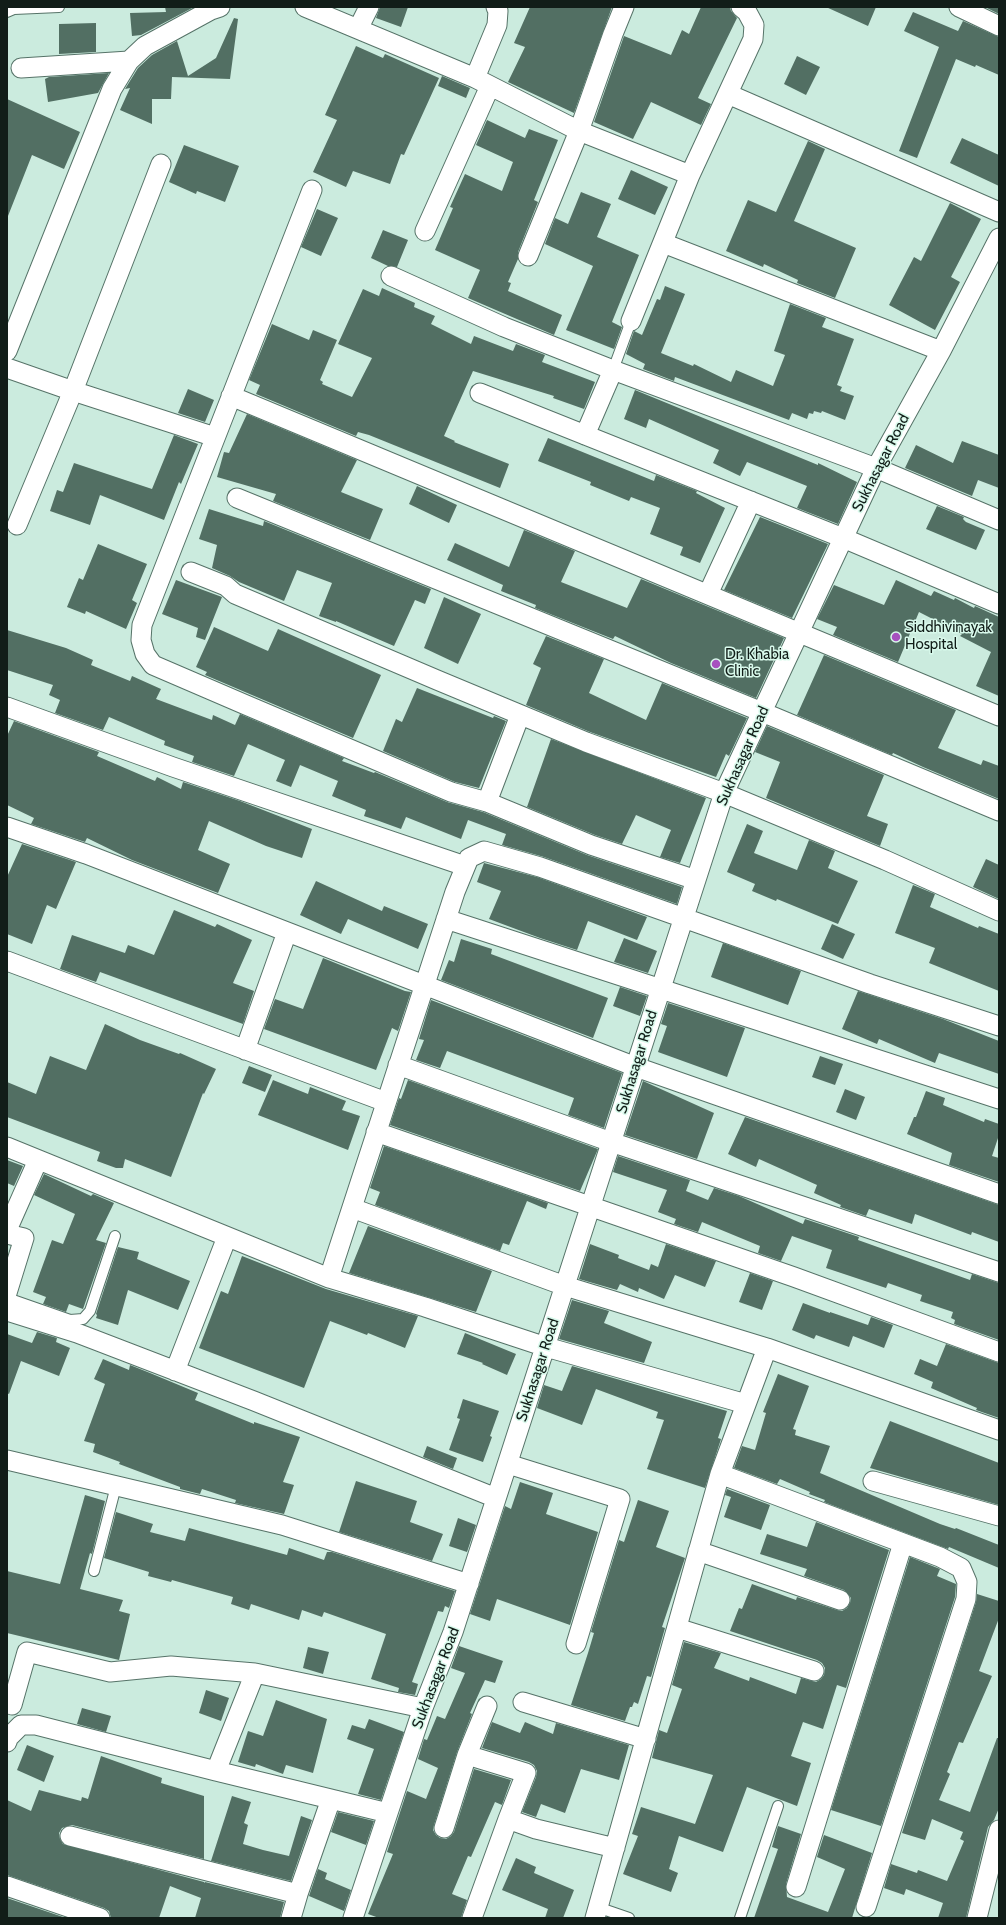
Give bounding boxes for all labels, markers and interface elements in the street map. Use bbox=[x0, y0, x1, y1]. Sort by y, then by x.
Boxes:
street label: Sukhasagar Road bbox=[849, 411, 913, 515]
place label: Siddhivinayak Hospital bbox=[905, 619, 992, 654]
marker: Siddhivinayak Hospital bbox=[890, 631, 902, 643]
place label: Dr. Khabia Clinic bbox=[725, 646, 789, 681]
marker: Dr. Khabia Clinic bbox=[710, 658, 722, 670]
street label: Sukhasagar Road bbox=[713, 703, 773, 809]
street label: Sukhasagar Road bbox=[613, 1008, 661, 1116]
street label: Sukhasagar Road bbox=[513, 1316, 563, 1424]
street label: Sukhasagar Road bbox=[408, 1625, 464, 1731]

